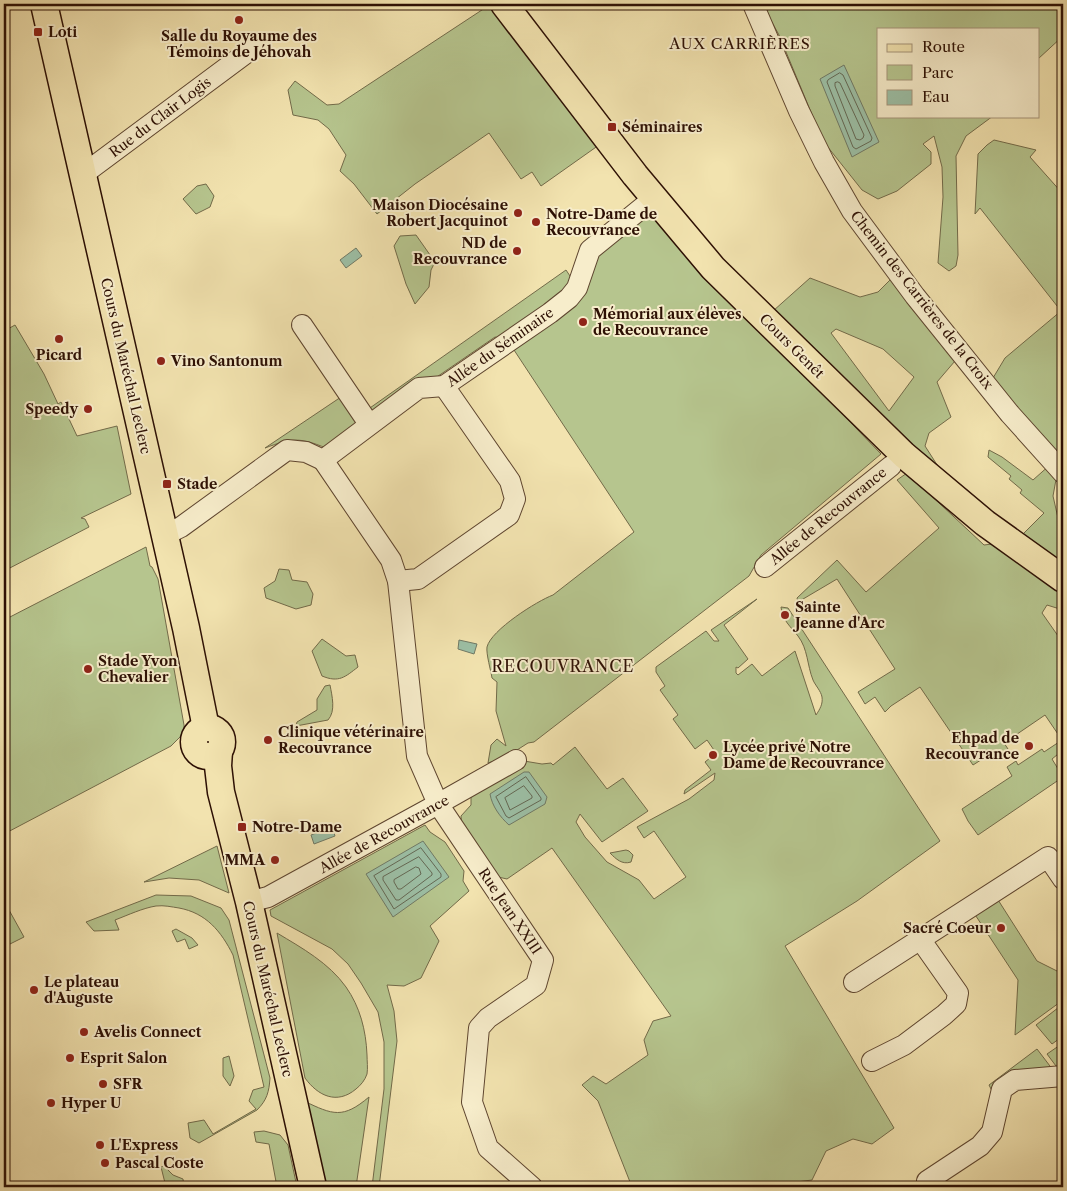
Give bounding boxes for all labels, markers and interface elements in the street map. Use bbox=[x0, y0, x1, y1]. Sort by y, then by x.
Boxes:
marker: Salle du Royaume des Témoins de Jéhovah bbox=[233, 14, 245, 26]
place label: Loti bbox=[48, 23, 77, 41]
marker: Loti bbox=[32, 26, 44, 38]
place label: Salle du Royaume des Témoins de Jéhovah bbox=[161, 27, 317, 61]
legend bbox=[877, 28, 1040, 118]
district label: AUX CARRIÈRES bbox=[668, 34, 811, 53]
text: Route bbox=[922, 37, 965, 56]
text: Parc bbox=[922, 63, 954, 82]
street label: Rue du Clair Logis bbox=[106, 73, 214, 161]
text: Eau bbox=[922, 87, 950, 106]
place label: Séminaires bbox=[622, 118, 703, 136]
marker: Séminaires bbox=[606, 121, 618, 133]
place label: Maison Diocésaine Robert Jacquinot bbox=[372, 196, 508, 230]
place label: Notre-Dame de Recouvrance bbox=[546, 205, 657, 239]
marker: Maison Diocésaine Robert Jacquinot bbox=[512, 207, 524, 219]
street label: Chemin des Carrières de la Croix bbox=[847, 207, 998, 393]
marker: Notre-Dame de Recouvrance bbox=[530, 216, 542, 228]
place label: ND de Recouvrance bbox=[413, 234, 507, 268]
marker: ND de Recouvrance bbox=[511, 245, 523, 257]
street label: Cours du Maréchal Leclerc bbox=[97, 276, 155, 456]
street label: Allée du Séminaire bbox=[442, 303, 557, 391]
place label: Mémorial aux élèves de Recouvrance bbox=[593, 305, 741, 339]
street label: Cours Genêt bbox=[756, 310, 828, 382]
marker: Mémorial aux élèves de Recouvrance bbox=[577, 316, 589, 328]
marker: Picard bbox=[53, 333, 65, 345]
place label: Picard bbox=[36, 346, 83, 364]
place label: Vino Santonum bbox=[170, 352, 283, 370]
marker: Vino Santonum bbox=[155, 355, 167, 367]
place label: Speedy bbox=[25, 400, 78, 418]
marker: Speedy bbox=[82, 403, 94, 415]
street label: Allée de Recouvrance bbox=[765, 463, 890, 569]
place label: Stade bbox=[177, 475, 217, 493]
marker: Stade bbox=[161, 478, 173, 490]
place label: Sainte Jeanne d'Arc bbox=[792, 598, 885, 632]
marker: Sainte Jeanne d'Arc bbox=[779, 609, 791, 621]
place label: Stade Yvon Chevalier bbox=[98, 652, 178, 686]
district label: RECOUVRANCE bbox=[491, 656, 635, 676]
marker: Stade Yvon Chevalier bbox=[82, 663, 94, 675]
place label: Clinique vétérinaire Recouvrance bbox=[278, 723, 424, 757]
place label: Ehpad de Recouvrance bbox=[925, 729, 1019, 763]
marker: Clinique vétérinaire Recouvrance bbox=[262, 734, 274, 746]
place label: Lycée privé Notre Dame de Recouvrance bbox=[723, 738, 884, 772]
marker: Ehpad de Recouvrance bbox=[1023, 740, 1035, 752]
marker: Lycée privé Notre Dame de Recouvrance bbox=[707, 749, 719, 761]
street label: Allée de Recouvrance bbox=[315, 791, 452, 878]
place label: Notre-Dame bbox=[252, 818, 342, 836]
marker: Notre-Dame bbox=[236, 821, 248, 833]
place label: MMA bbox=[224, 851, 266, 869]
marker: MMA bbox=[269, 854, 281, 866]
street label: Rue Jean XXIII bbox=[474, 864, 546, 958]
street label: Cours du Maréchal Leclerc bbox=[239, 899, 297, 1079]
place label: Sacré Coeur bbox=[903, 919, 991, 937]
marker: Sacré Coeur bbox=[995, 922, 1007, 934]
place label: Le plateau d'Auguste bbox=[44, 973, 119, 1007]
marker: Le plateau d'Auguste bbox=[28, 984, 40, 996]
place label: Avelis Connect bbox=[93, 1023, 202, 1041]
marker: Avelis Connect bbox=[78, 1026, 90, 1038]
place label: Esprit Salon bbox=[80, 1049, 168, 1067]
marker: Esprit Salon bbox=[64, 1052, 76, 1064]
place label: SFR bbox=[113, 1075, 143, 1093]
marker: SFR bbox=[97, 1078, 109, 1090]
place label: Hyper U bbox=[61, 1094, 122, 1112]
marker: Hyper U bbox=[45, 1097, 57, 1109]
place label: L'Express bbox=[110, 1136, 178, 1154]
marker: L'Express bbox=[94, 1139, 106, 1151]
place label: Pascal Coste bbox=[115, 1154, 204, 1172]
marker: Pascal Coste bbox=[99, 1157, 111, 1169]

